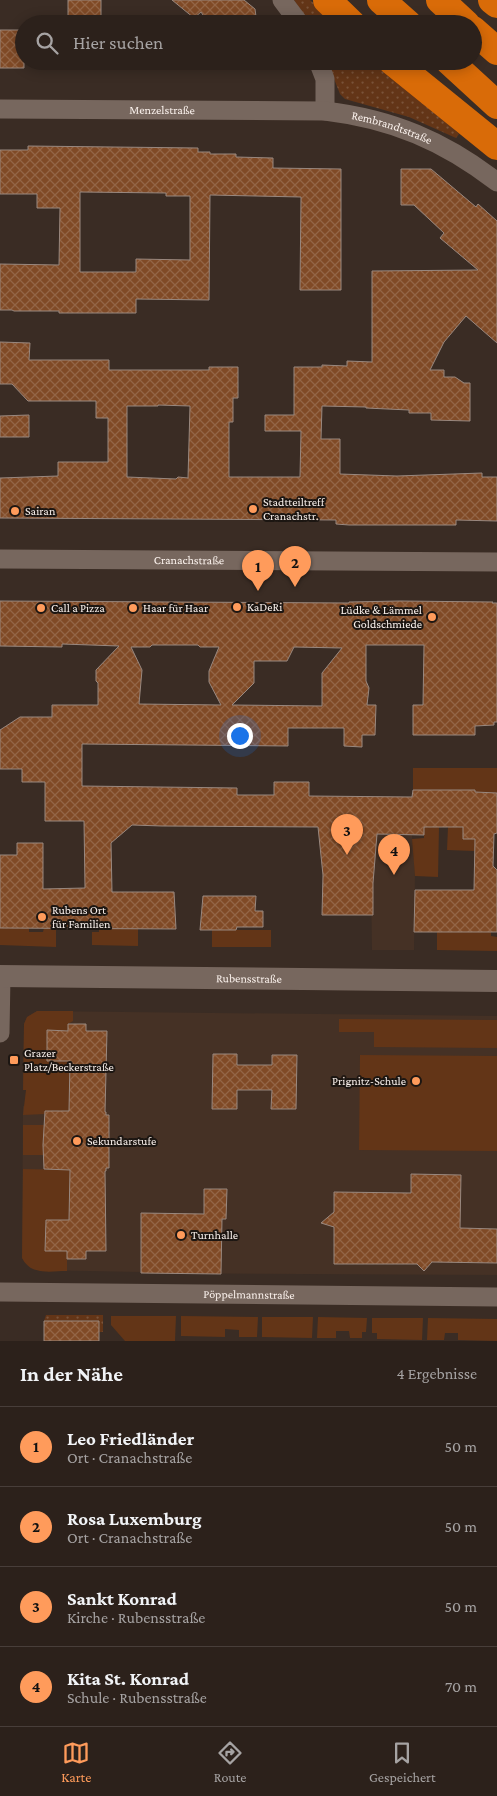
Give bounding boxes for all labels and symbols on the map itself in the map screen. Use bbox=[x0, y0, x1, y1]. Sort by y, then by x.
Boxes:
street label: Menzelstraße bbox=[129, 103, 195, 117]
street label: Rembrandtstraße bbox=[350, 108, 434, 147]
place label: Stadtteiltreff Cranachstr. bbox=[263, 495, 326, 523]
marker: Stadtteiltreff Cranachstr. bbox=[247, 503, 259, 515]
place label: Sairan bbox=[25, 504, 56, 518]
marker: Sairan bbox=[9, 505, 21, 517]
pin: 2 bbox=[279, 546, 311, 587]
pin: 1 bbox=[242, 550, 274, 591]
street label: Cranachstraße bbox=[154, 553, 224, 567]
place label: KaDeRi bbox=[247, 600, 282, 614]
place label: Call a Pizza bbox=[51, 601, 105, 615]
place label: Haar für Haar bbox=[143, 601, 209, 615]
marker: KaDeRi bbox=[231, 601, 243, 613]
marker: Call a Pizza bbox=[35, 602, 47, 614]
marker: Haar für Haar bbox=[127, 602, 139, 614]
place label: Lüdke & Lämmel Goldschmiede bbox=[340, 603, 422, 631]
marker: Lüdke & Lämmel Goldschmiede bbox=[426, 611, 438, 623]
your location bbox=[227, 723, 253, 749]
pin: 3 bbox=[331, 814, 363, 855]
pin: 4 bbox=[378, 834, 410, 875]
place label: Rubens Ort für Familien bbox=[52, 903, 111, 931]
marker: Rubens Ort für Familien bbox=[36, 911, 48, 923]
street label: Rubensstraße bbox=[216, 971, 282, 986]
place label: Grazer Platz/Beckerstraße bbox=[24, 1046, 114, 1074]
marker: Grazer Platz/Beckerstraße bbox=[8, 1054, 20, 1066]
place label: Prignitz-Schule bbox=[332, 1074, 406, 1088]
marker: Prignitz-Schule bbox=[410, 1075, 422, 1087]
place label: Sekundarstufe bbox=[87, 1134, 156, 1148]
marker: Sekundarstufe bbox=[71, 1135, 83, 1147]
place label: Turnhalle bbox=[191, 1228, 238, 1242]
marker: Turnhalle bbox=[175, 1229, 187, 1241]
street label: Pöppelmannstraße bbox=[203, 1287, 295, 1302]

